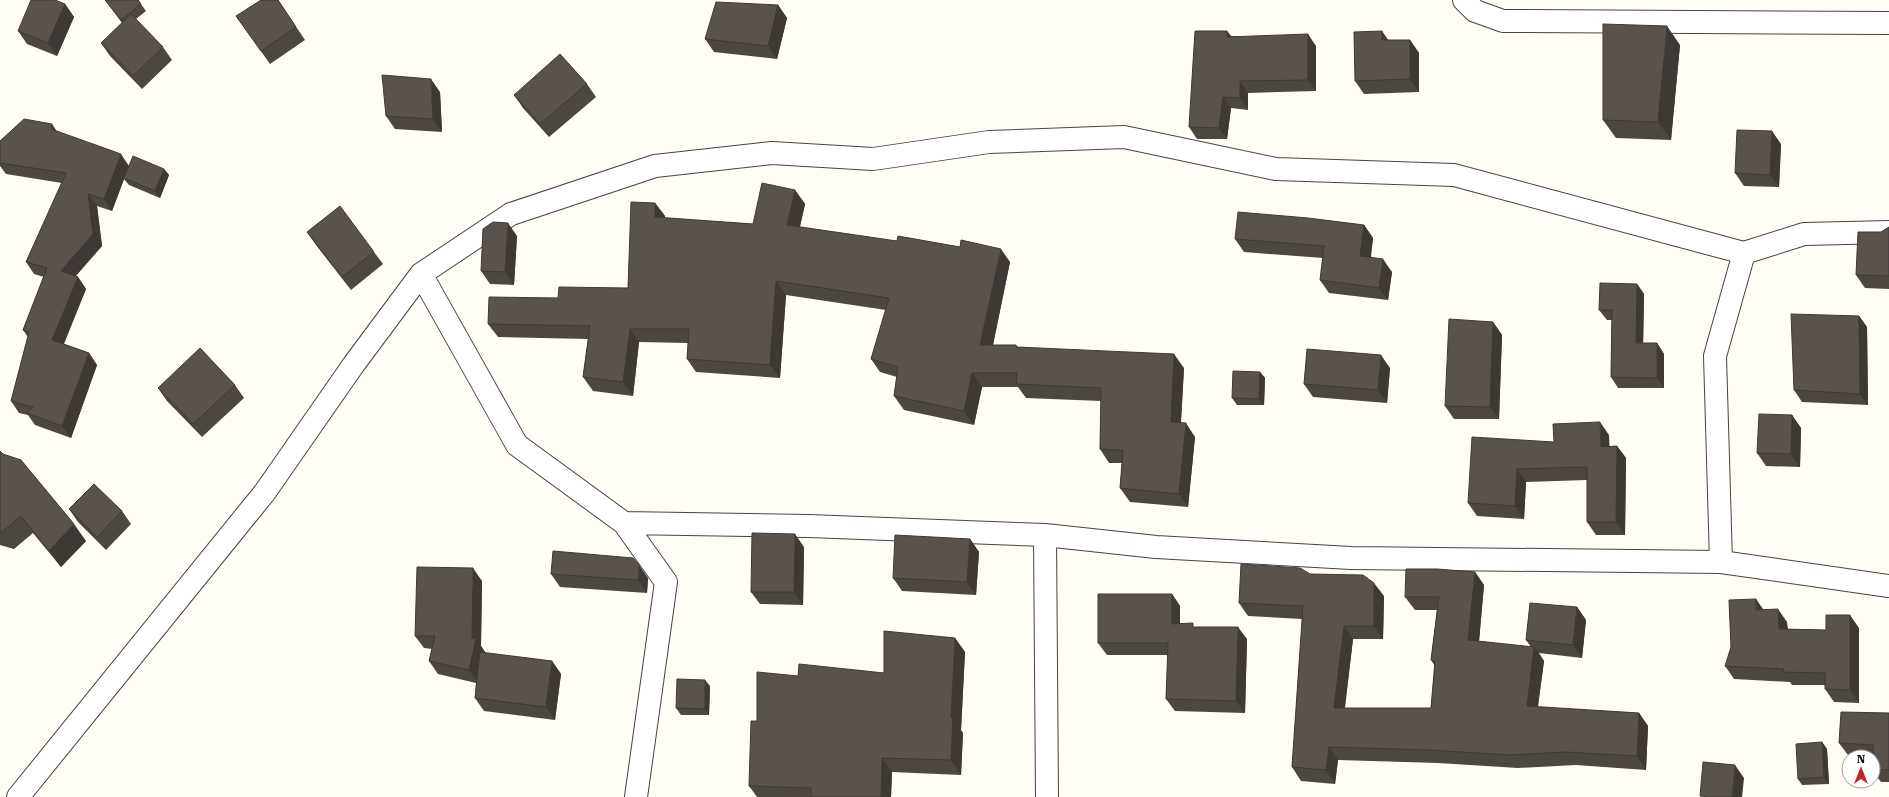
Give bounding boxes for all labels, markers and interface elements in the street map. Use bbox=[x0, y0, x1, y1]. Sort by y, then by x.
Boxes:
north arrow bbox=[1841, 749, 1881, 789]
text: N bbox=[1857, 753, 1866, 766]

